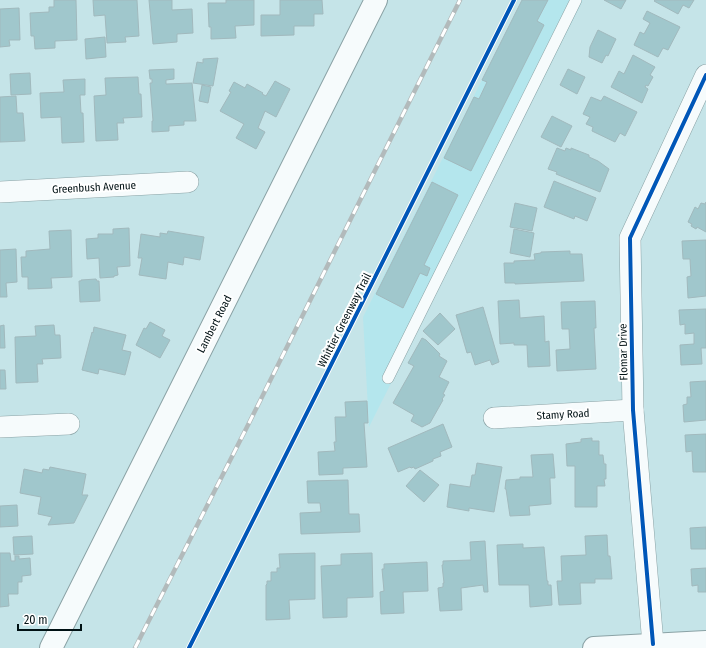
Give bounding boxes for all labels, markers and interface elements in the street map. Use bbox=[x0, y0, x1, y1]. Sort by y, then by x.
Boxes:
street label: Greenbush Avenue bbox=[52, 179, 136, 196]
street label: Whittier Greenway Trail bbox=[315, 271, 374, 370]
street label: Lambert Road bbox=[194, 293, 234, 355]
street label: Flomar Drive bbox=[617, 323, 630, 381]
street label: Stamy Road bbox=[536, 407, 590, 422]
scale bar bbox=[18, 606, 81, 632]
text: 20 m bbox=[24, 613, 48, 627]

